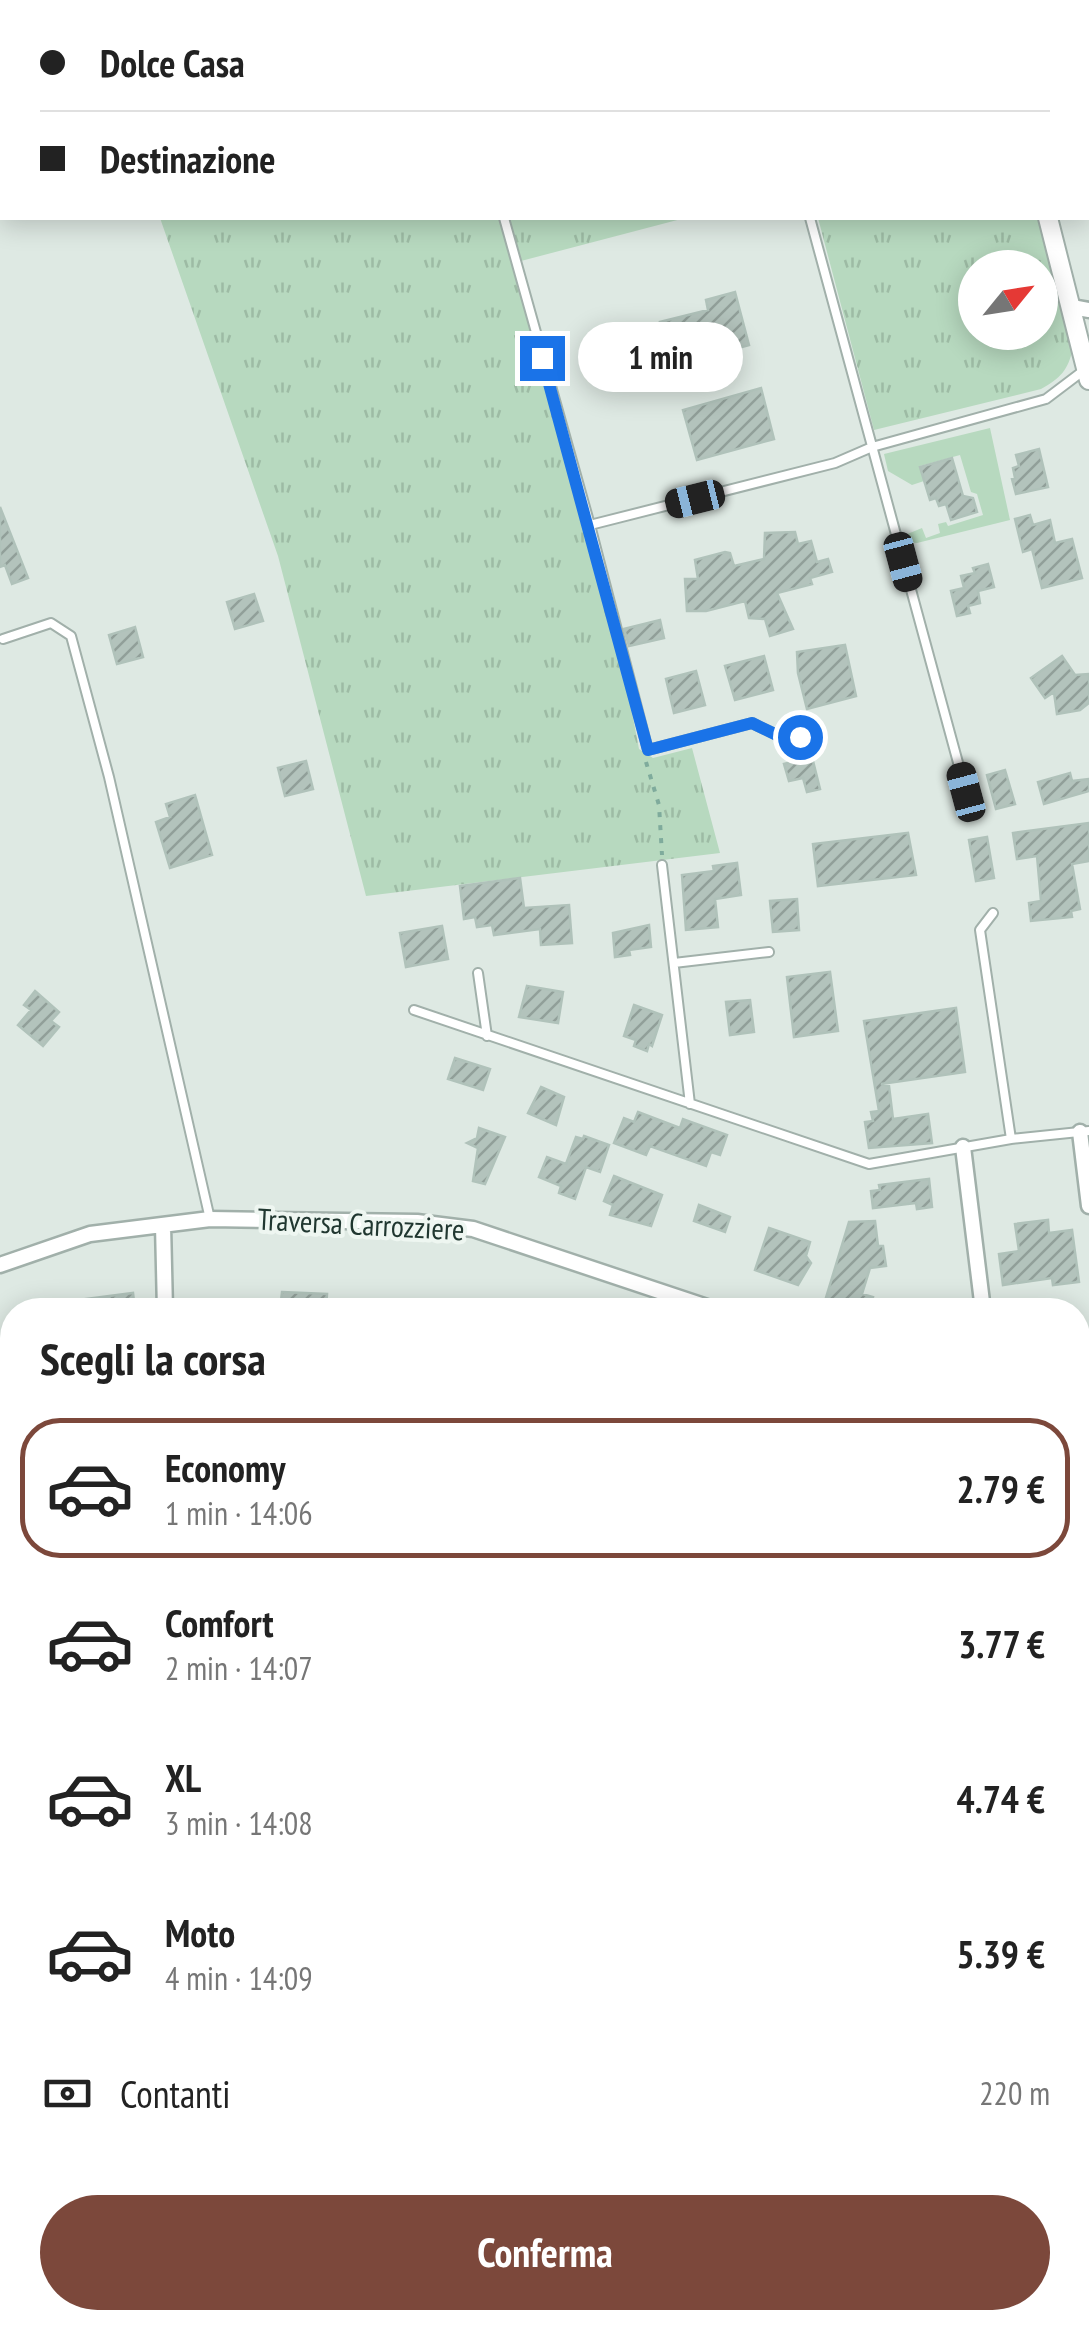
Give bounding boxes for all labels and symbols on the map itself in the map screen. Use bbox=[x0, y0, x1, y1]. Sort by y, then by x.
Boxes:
north arrow bbox=[958, 250, 1058, 350]
callout: 1 min bbox=[577, 323, 742, 393]
route end bbox=[520, 336, 565, 381]
car bbox=[662, 477, 728, 521]
car bbox=[881, 529, 925, 595]
route start bbox=[778, 715, 823, 760]
car bbox=[944, 759, 988, 825]
street label: Traversa Carrozziere bbox=[257, 1199, 466, 1248]

